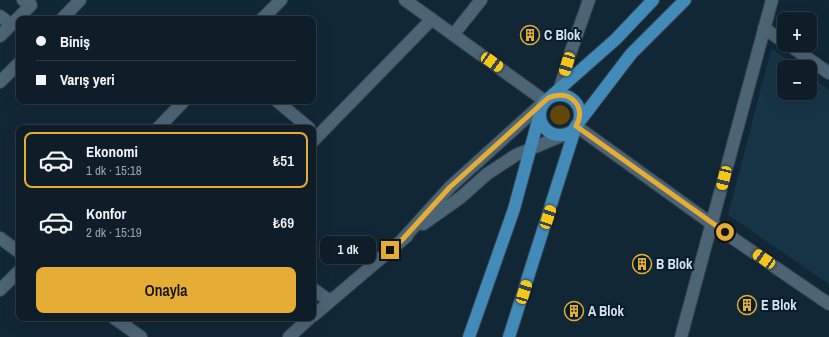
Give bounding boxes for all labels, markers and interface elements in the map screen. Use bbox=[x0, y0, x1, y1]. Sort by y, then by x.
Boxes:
map controls bbox=[777, 12, 817, 100]
button: + bbox=[777, 12, 817, 52]
building icon: C Blok bbox=[519, 24, 541, 46]
place label: C Blok bbox=[544, 26, 581, 44]
text: Biniş bbox=[60, 31, 90, 52]
car bbox=[479, 50, 505, 74]
car bbox=[558, 51, 576, 77]
button: − bbox=[777, 60, 817, 100]
text: Varış yeri bbox=[60, 69, 115, 90]
text: Ekonomi bbox=[86, 141, 138, 162]
icon: car bbox=[38, 142, 74, 178]
text: ₺51 bbox=[273, 150, 294, 171]
text: 1 dk · 15:18 bbox=[86, 162, 142, 179]
car bbox=[715, 165, 733, 191]
text: Konfor bbox=[86, 203, 126, 224]
icon: car bbox=[38, 204, 74, 240]
car bbox=[539, 204, 557, 230]
text: ₺69 bbox=[273, 212, 294, 233]
route start bbox=[716, 223, 734, 241]
text: 2 dk · 15:19 bbox=[86, 224, 142, 241]
callout: 1 dk bbox=[320, 236, 376, 264]
text: 1 dk bbox=[338, 241, 358, 258]
route end bbox=[381, 241, 399, 259]
car bbox=[751, 247, 777, 271]
building icon: B Blok bbox=[631, 253, 653, 275]
place label: B Blok bbox=[656, 255, 693, 273]
button: Onayla bbox=[36, 267, 296, 313]
car bbox=[515, 279, 533, 305]
building icon: E Blok bbox=[736, 294, 758, 316]
place label: E Blok bbox=[761, 296, 797, 314]
building icon: A Blok bbox=[563, 300, 585, 322]
place label: A Blok bbox=[588, 302, 625, 320]

